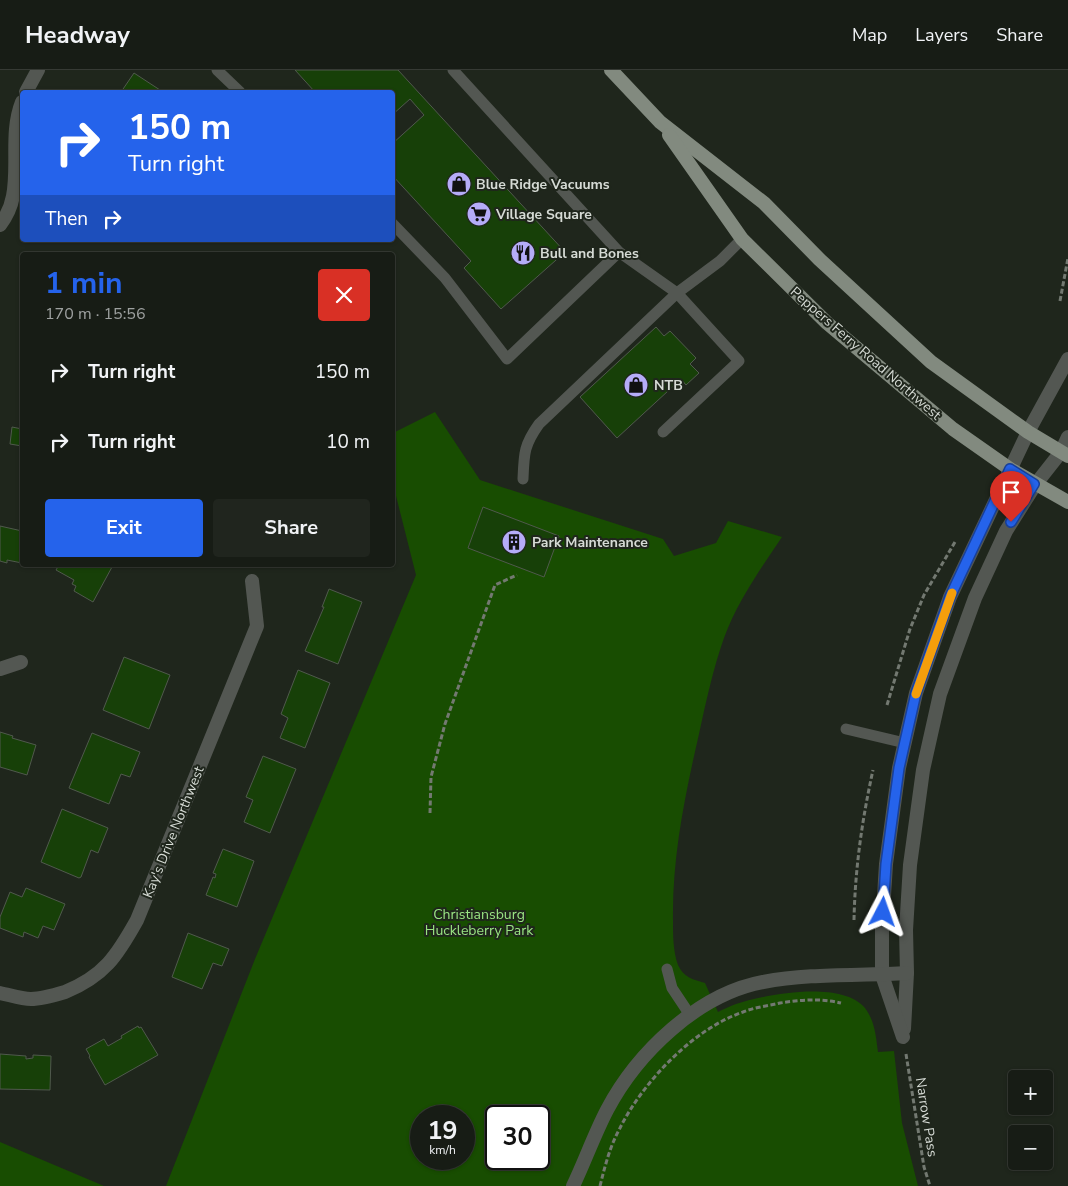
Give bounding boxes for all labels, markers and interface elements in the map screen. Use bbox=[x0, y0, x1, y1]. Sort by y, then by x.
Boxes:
text: Headway bbox=[25, 19, 130, 51]
text: Map bbox=[852, 23, 887, 47]
text: Layers bbox=[915, 23, 968, 47]
text: Share bbox=[996, 23, 1043, 47]
text: 150 m bbox=[128, 104, 231, 151]
icon: right bbox=[45, 110, 110, 175]
text: Turn right bbox=[128, 149, 224, 179]
shop icon: Blue Ridge Vacuums bbox=[446, 171, 472, 197]
place label: Blue Ridge Vacuums bbox=[476, 175, 610, 194]
supermarket icon: Village Square bbox=[466, 201, 492, 227]
icon: right bbox=[98, 205, 126, 233]
place label: Village Square bbox=[495, 205, 592, 224]
text: Then bbox=[45, 206, 88, 232]
restaurant icon: Bull and Bones bbox=[510, 240, 536, 266]
place label: Bull and Bones bbox=[540, 244, 639, 263]
text: 1 min bbox=[45, 263, 123, 304]
button: close bbox=[318, 269, 370, 321]
street label: Peppers Ferry Road Northwest bbox=[786, 282, 945, 424]
text: 170 m · 15:56 bbox=[45, 303, 146, 325]
icon: right bbox=[45, 358, 73, 386]
text: Turn right bbox=[88, 359, 175, 385]
text: 150 m bbox=[315, 359, 370, 385]
shop icon: NTB bbox=[623, 372, 649, 398]
place label: NTB bbox=[654, 376, 683, 395]
icon: right bbox=[45, 428, 73, 456]
text: Turn right bbox=[88, 429, 175, 455]
text: 10 m bbox=[326, 429, 370, 455]
pin bbox=[990, 471, 1032, 522]
icon: arrive bbox=[997, 478, 1025, 506]
button: Exit bbox=[45, 499, 203, 557]
button: Share bbox=[213, 499, 370, 557]
building icon: Park Maintenance bbox=[501, 529, 527, 555]
place label: Park Maintenance bbox=[532, 533, 648, 552]
street label: Kay's Drive Northwest bbox=[138, 763, 209, 901]
position arrow bbox=[856, 885, 908, 937]
park label: Christiansburg Huckleberry Park bbox=[425, 905, 534, 940]
map controls bbox=[1008, 1070, 1053, 1170]
button: + bbox=[1008, 1070, 1053, 1115]
street label: Narrow Pass bbox=[911, 1076, 942, 1158]
speed limit sign: 30 bbox=[485, 1105, 550, 1170]
text: 19 bbox=[427, 1114, 458, 1148]
button: − bbox=[1008, 1125, 1053, 1170]
text: km/h bbox=[429, 1142, 456, 1158]

